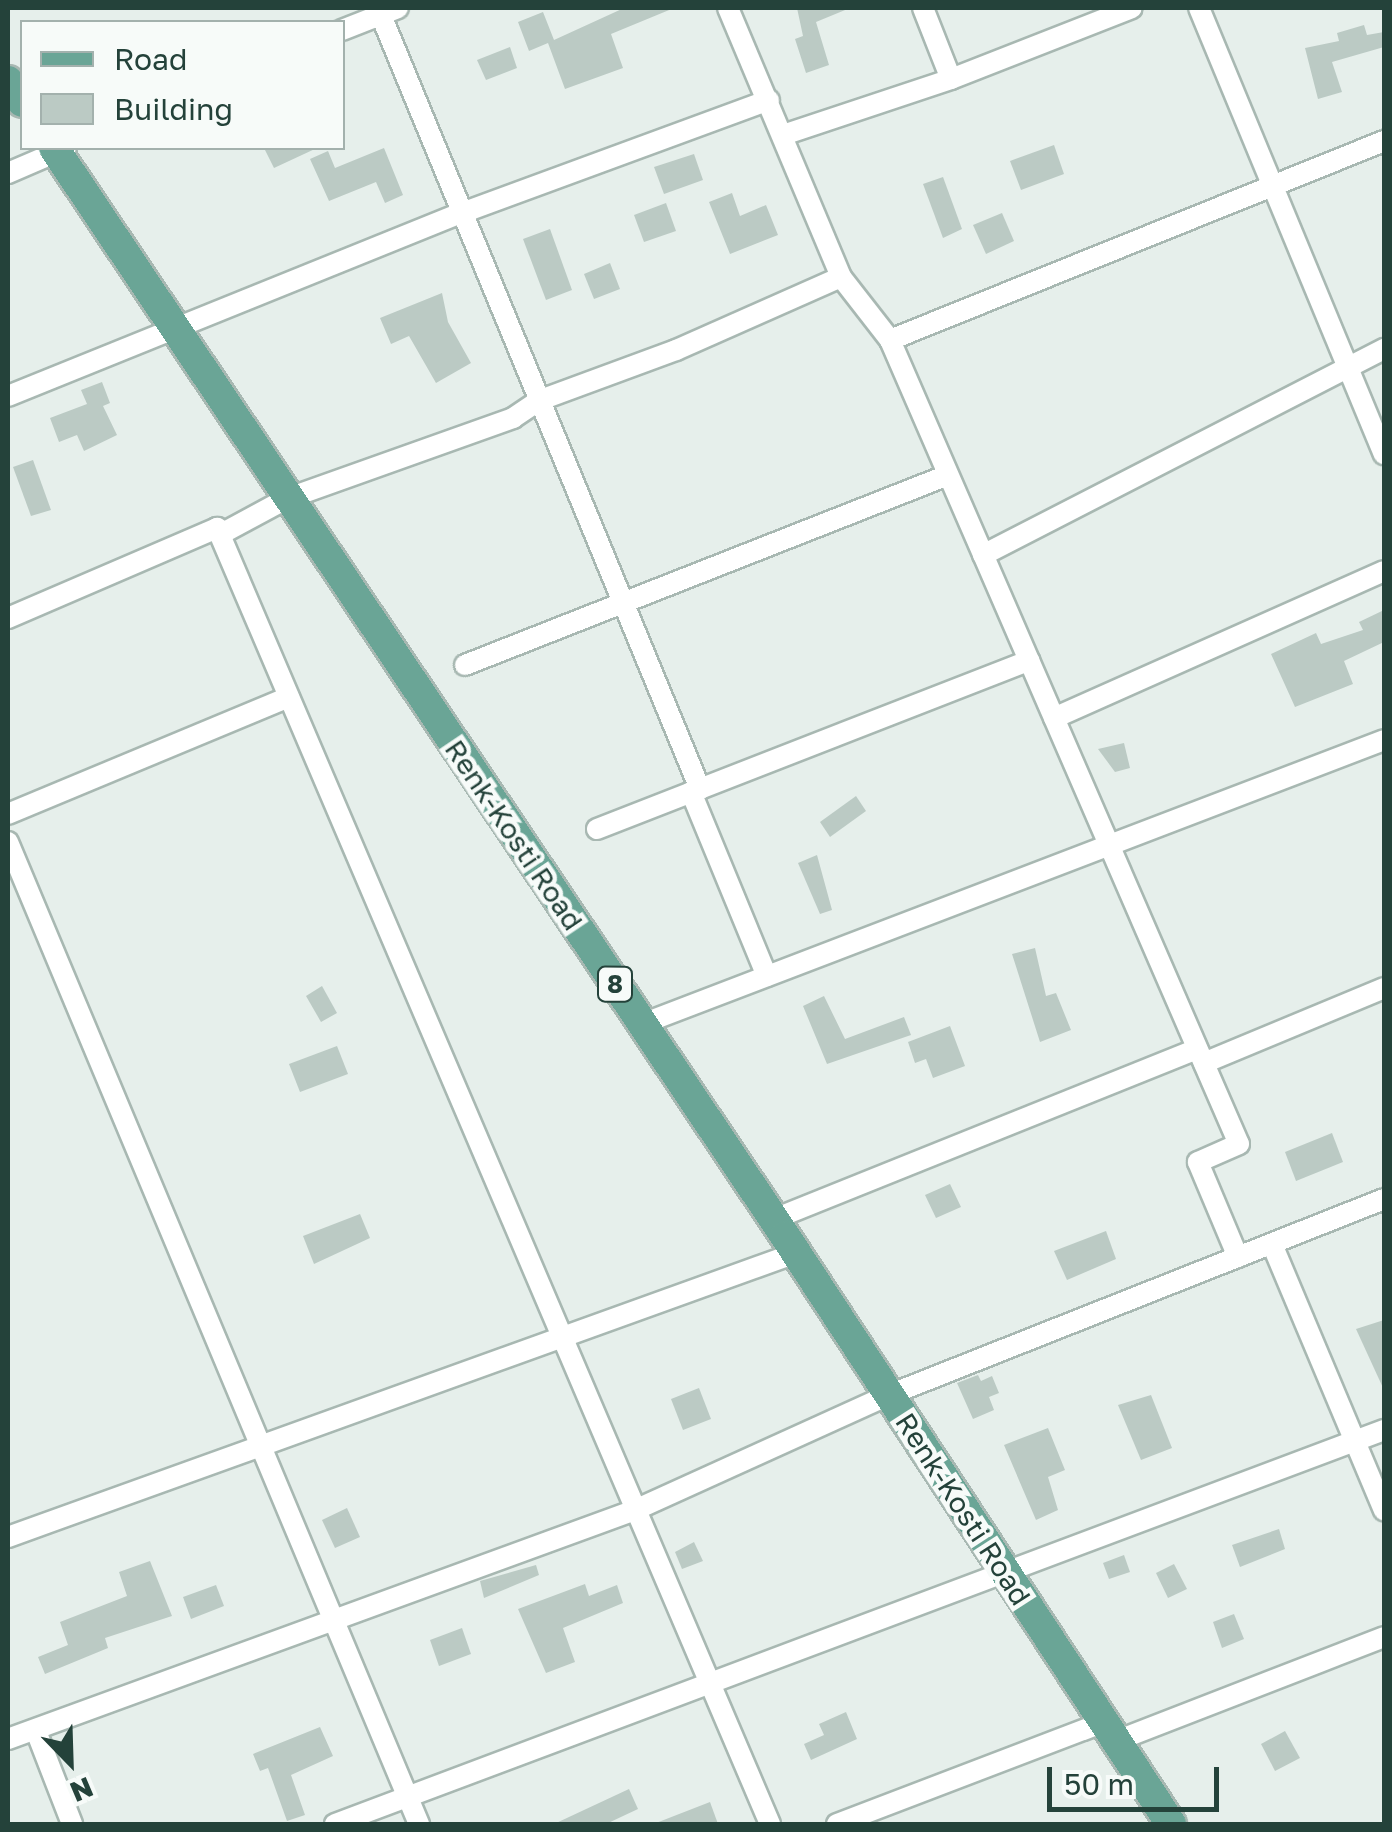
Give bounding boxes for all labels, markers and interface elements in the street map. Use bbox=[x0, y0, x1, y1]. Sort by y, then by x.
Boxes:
legend bbox=[20, 20, 345, 150]
text: Road bbox=[114, 41, 188, 77]
text: Building bbox=[114, 91, 233, 127]
street label: Renk-Kosti Road bbox=[438, 733, 590, 937]
road number: 8 bbox=[595, 964, 635, 1004]
street label: Renk-Kosti Road bbox=[888, 1407, 1038, 1611]
north arrow bbox=[20, 1712, 120, 1812]
scale bar bbox=[1052, 1747, 1224, 1809]
text: 50 m bbox=[1064, 1766, 1134, 1802]
text: N bbox=[66, 1771, 98, 1809]

